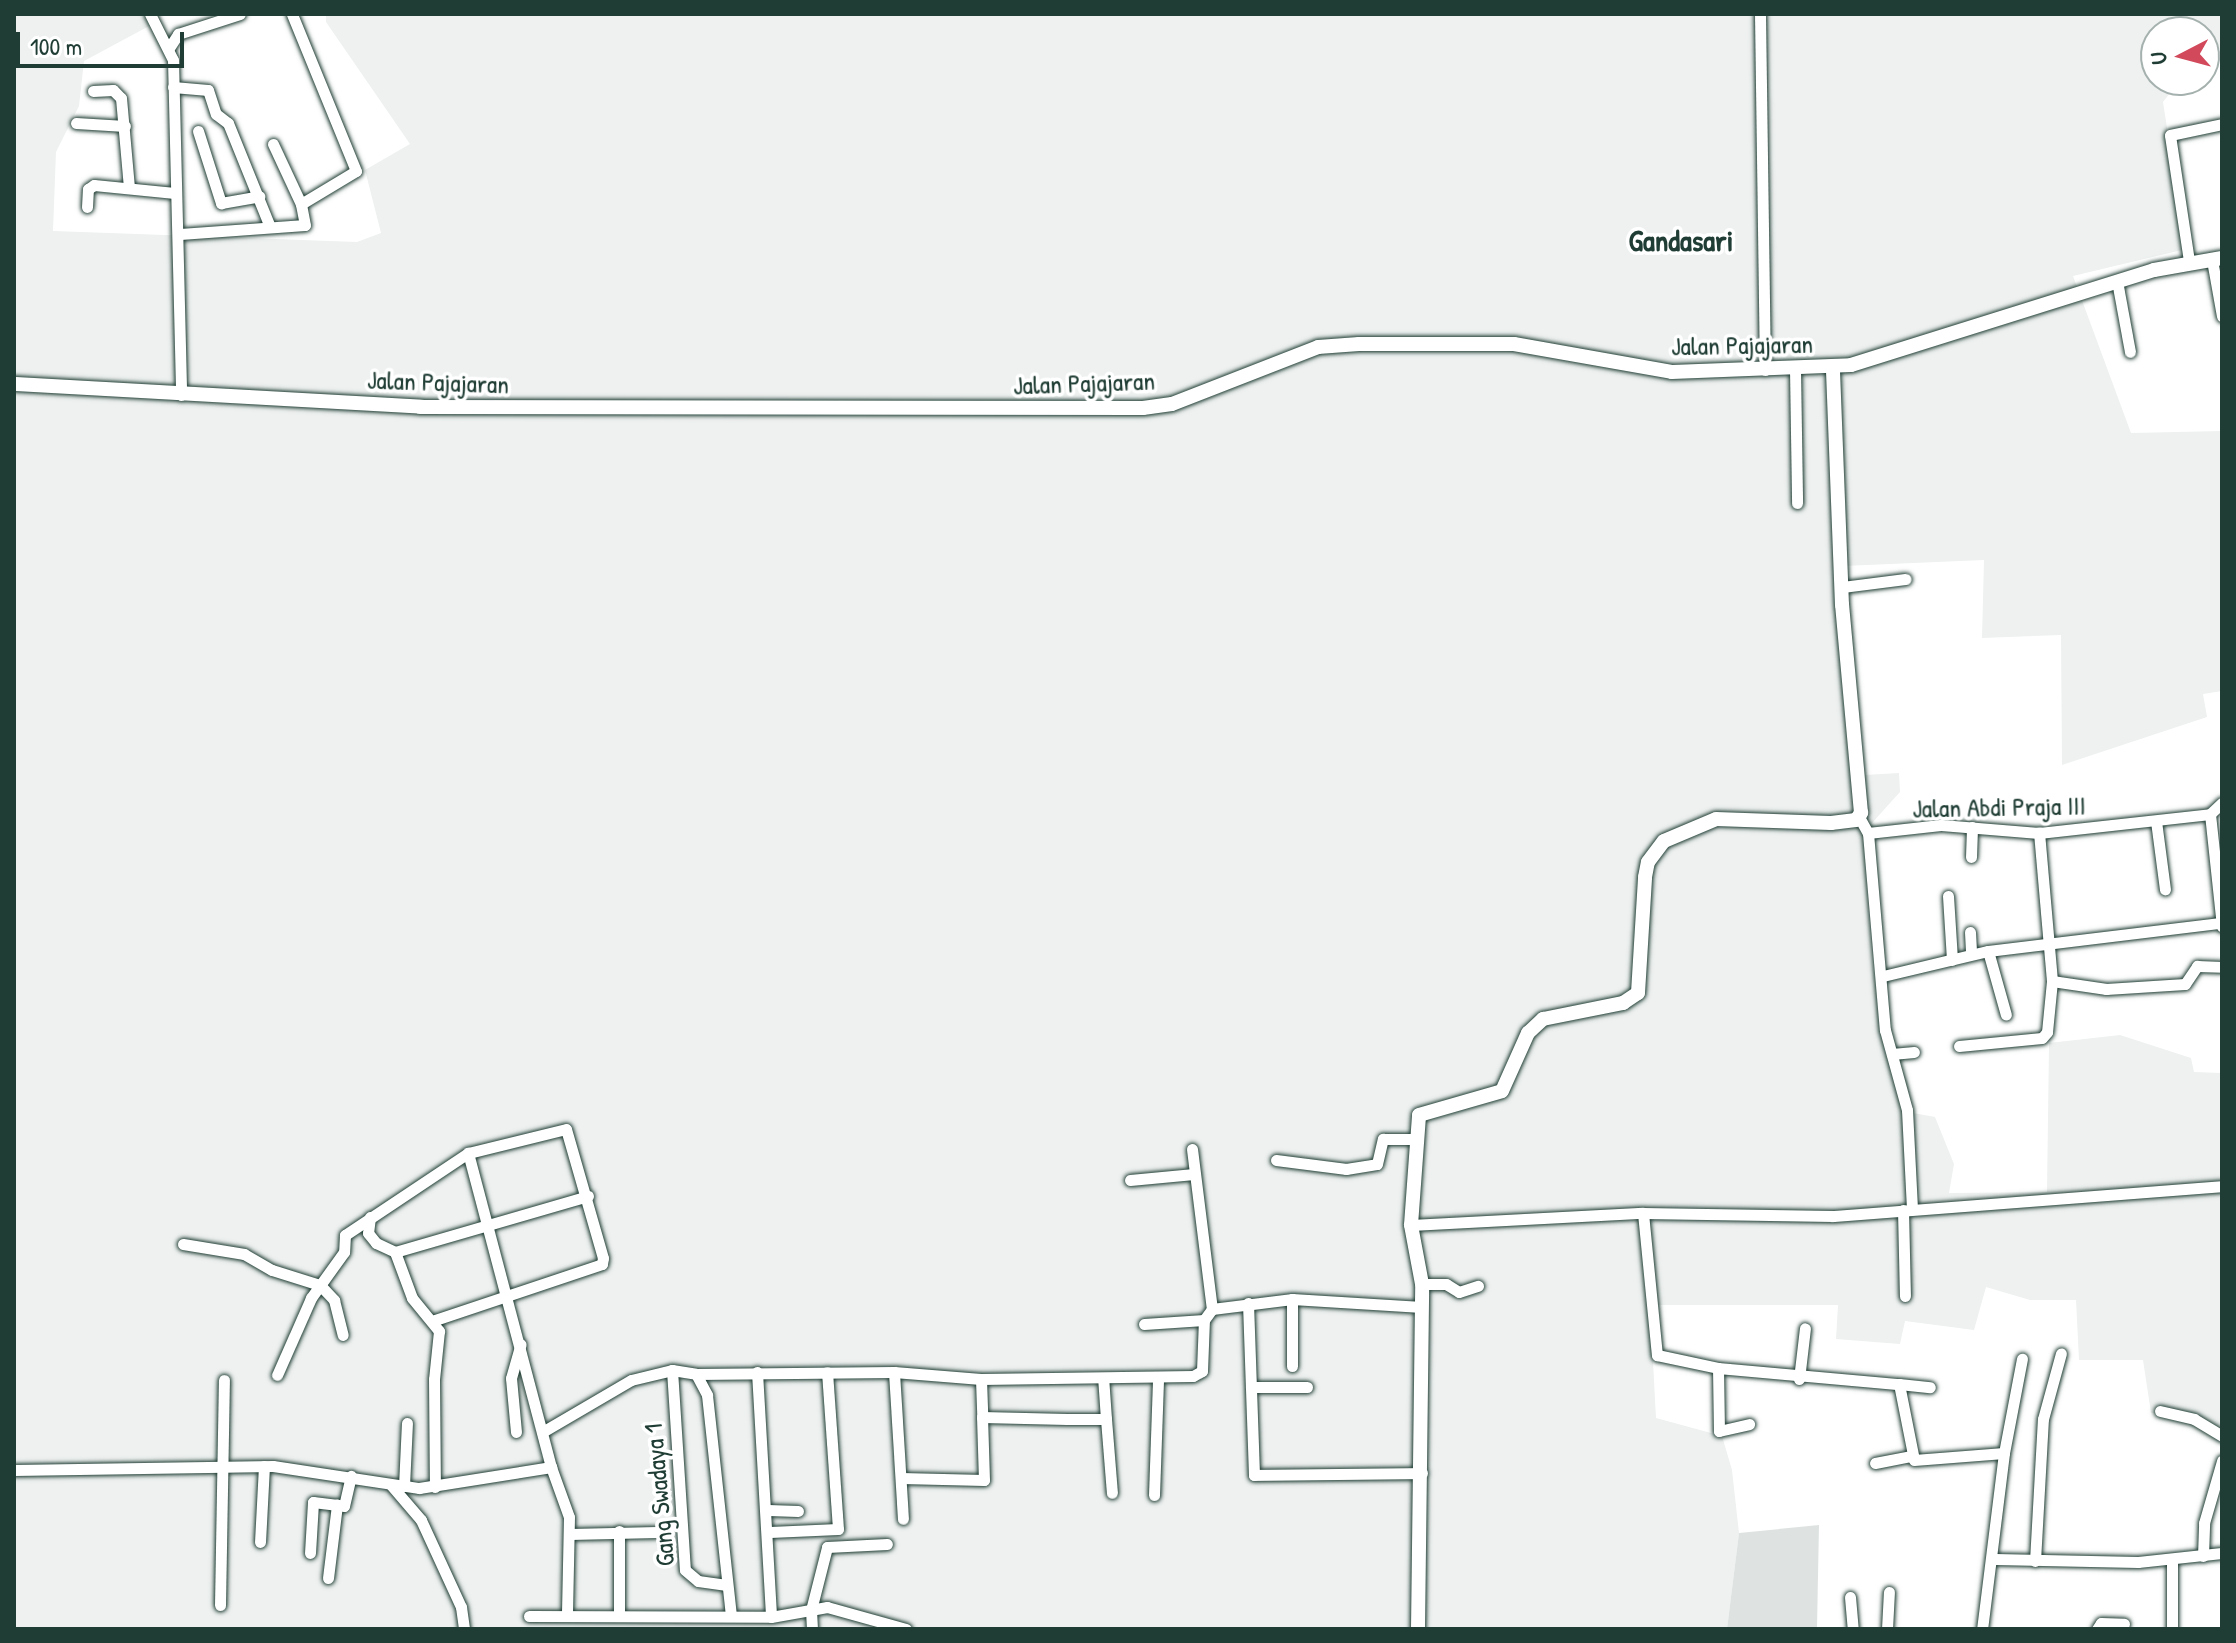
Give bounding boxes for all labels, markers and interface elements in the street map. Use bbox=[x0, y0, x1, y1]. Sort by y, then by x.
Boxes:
scale bar bbox=[20, 16, 188, 66]
north arrow bbox=[2140, 16, 2220, 96]
text: 100 m bbox=[30, 30, 82, 62]
text: U bbox=[2143, 51, 2174, 66]
district label: Gandasari bbox=[1629, 222, 1733, 258]
street label: Jalan Pajajaran bbox=[1671, 328, 1813, 362]
street label: Jalan Pajajaran bbox=[367, 364, 509, 400]
street label: Jalan Pajajaran bbox=[1013, 365, 1155, 401]
street label: Jalan Abdi Praja III bbox=[1912, 790, 2086, 824]
street label: Gang Swadaya 1 bbox=[637, 1422, 681, 1568]

